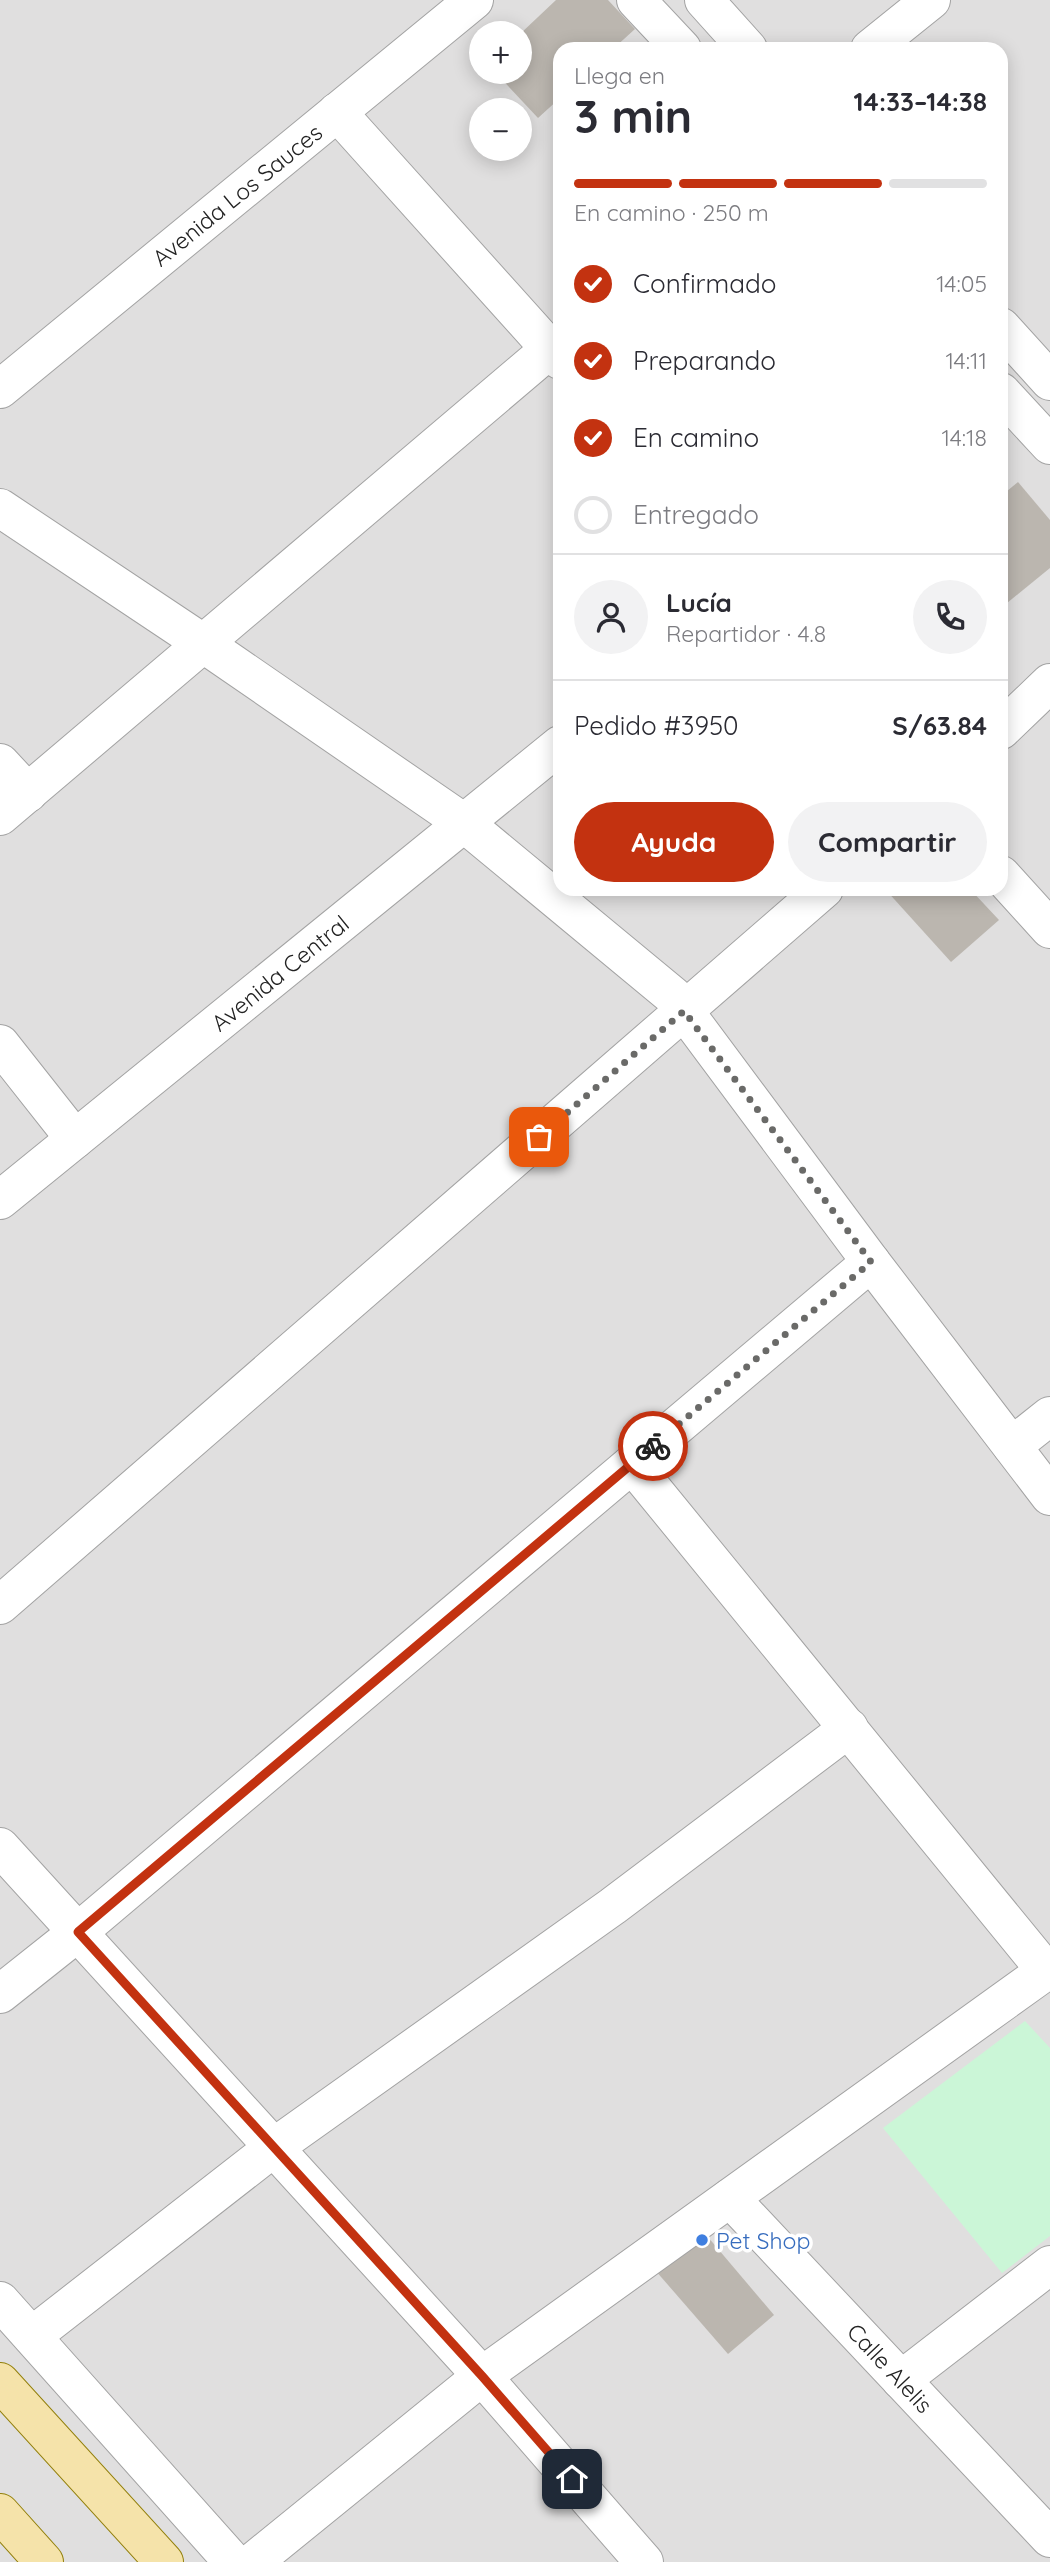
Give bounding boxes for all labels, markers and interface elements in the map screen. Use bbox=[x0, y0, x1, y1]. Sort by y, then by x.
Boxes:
map controls bbox=[469, 21, 532, 161]
button: + bbox=[469, 21, 532, 84]
text: Llega en bbox=[574, 61, 665, 90]
text: 14:33–14:38 bbox=[853, 85, 987, 118]
text: 3 min bbox=[574, 87, 692, 145]
button: − bbox=[469, 98, 532, 161]
street label: Avenida Los Sauces bbox=[146, 118, 328, 272]
text: En camino · 250 m bbox=[574, 198, 769, 227]
icon: check bbox=[574, 265, 612, 303]
text: Confirmado bbox=[633, 267, 777, 300]
text: 14:05 bbox=[936, 269, 987, 298]
icon: check bbox=[574, 342, 612, 380]
text: Preparando bbox=[633, 344, 776, 377]
text: 14:11 bbox=[945, 346, 987, 375]
icon: check bbox=[574, 419, 612, 457]
text: En camino bbox=[633, 421, 759, 454]
text: 14:18 bbox=[941, 423, 987, 452]
text: Entregado bbox=[633, 498, 759, 531]
button: person bbox=[574, 580, 648, 654]
button: phone bbox=[913, 580, 987, 654]
text: Lucía bbox=[666, 586, 732, 619]
text: Repartidor · 4.8 bbox=[666, 619, 826, 648]
text: Pedido #3950 bbox=[574, 709, 739, 742]
text: S/63.84 bbox=[892, 709, 987, 742]
button: Ayuda bbox=[574, 802, 774, 882]
button: Compartir bbox=[788, 802, 987, 882]
street label: Avenida Central bbox=[205, 909, 355, 1037]
pin bbox=[509, 1107, 569, 1167]
icon: bag bbox=[520, 1118, 558, 1156]
courier bbox=[618, 1411, 688, 1481]
icon: bike bbox=[634, 1427, 672, 1465]
place label: Pet Shop bbox=[716, 2226, 810, 2255]
marker: Pet Shop bbox=[694, 2232, 710, 2248]
street label: Calle Alelis bbox=[841, 2317, 939, 2419]
pin bbox=[542, 2449, 602, 2509]
icon: home bbox=[553, 2460, 591, 2498]

